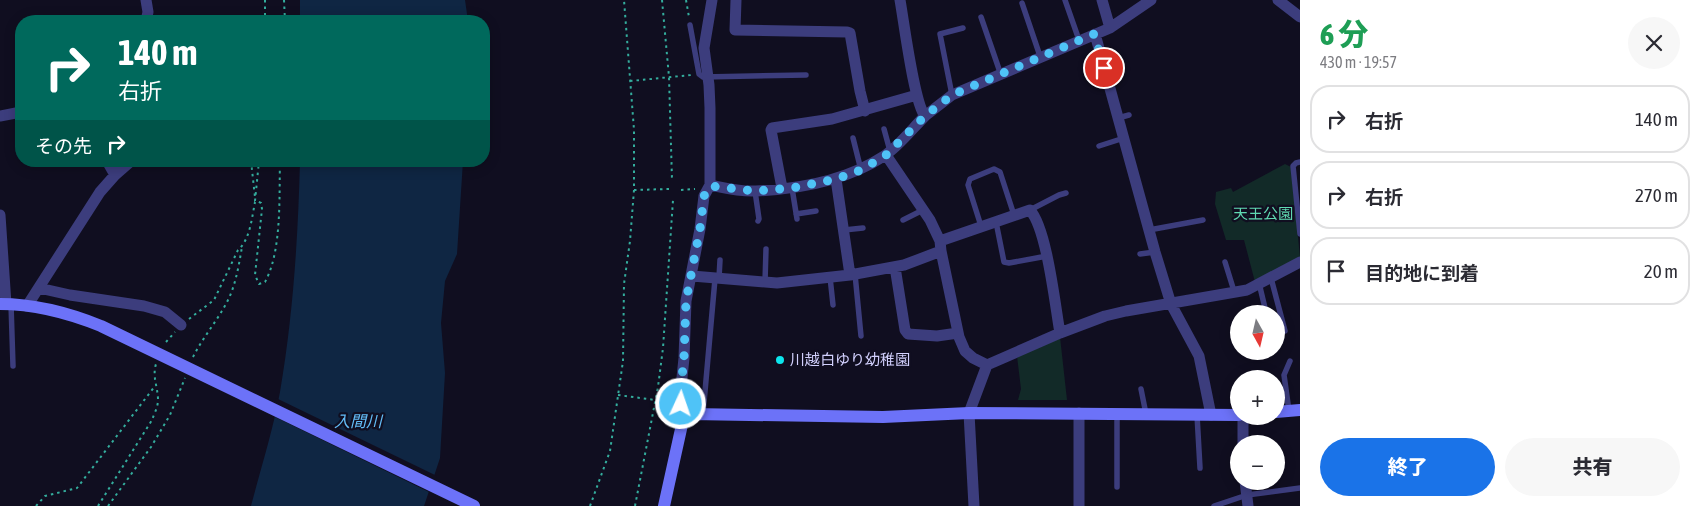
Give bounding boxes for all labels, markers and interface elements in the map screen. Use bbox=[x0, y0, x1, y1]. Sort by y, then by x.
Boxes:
text: 6 分 bbox=[1320, 17, 1368, 51]
button: close bbox=[1628, 17, 1680, 69]
text: 140 m bbox=[118, 32, 197, 72]
icon: right bbox=[35, 35, 100, 100]
pin bbox=[1083, 47, 1125, 89]
text: 430 m · 19:57 bbox=[1320, 53, 1397, 71]
icon: arrive bbox=[1090, 54, 1118, 82]
text: 右折 bbox=[118, 78, 162, 104]
icon: right bbox=[1322, 105, 1350, 133]
text: 140 m bbox=[1635, 108, 1678, 130]
text: 右折 bbox=[1365, 110, 1403, 132]
icon: right bbox=[102, 130, 130, 158]
text: その先 bbox=[35, 135, 92, 157]
icon: right bbox=[1322, 181, 1350, 209]
text: 270 m bbox=[1635, 184, 1678, 206]
text: 右折 bbox=[1365, 186, 1403, 208]
park label: 天王公園 bbox=[1233, 205, 1293, 222]
icon: arrive bbox=[1322, 257, 1350, 285]
text: 20 m bbox=[1644, 260, 1678, 282]
text: 目的地に到着 bbox=[1365, 262, 1479, 284]
north arrow bbox=[1230, 305, 1285, 360]
map controls bbox=[1230, 305, 1285, 490]
place label: 川越白ゆり幼稚園 bbox=[790, 351, 910, 368]
marker: 川越白ゆり幼稚園 bbox=[774, 354, 786, 366]
button: + bbox=[1230, 370, 1285, 425]
position arrow bbox=[654, 377, 706, 429]
water label: 入間川 bbox=[334, 412, 384, 430]
button: − bbox=[1230, 435, 1285, 490]
button: 終了 bbox=[1320, 438, 1495, 496]
button: 共有 bbox=[1505, 438, 1680, 496]

